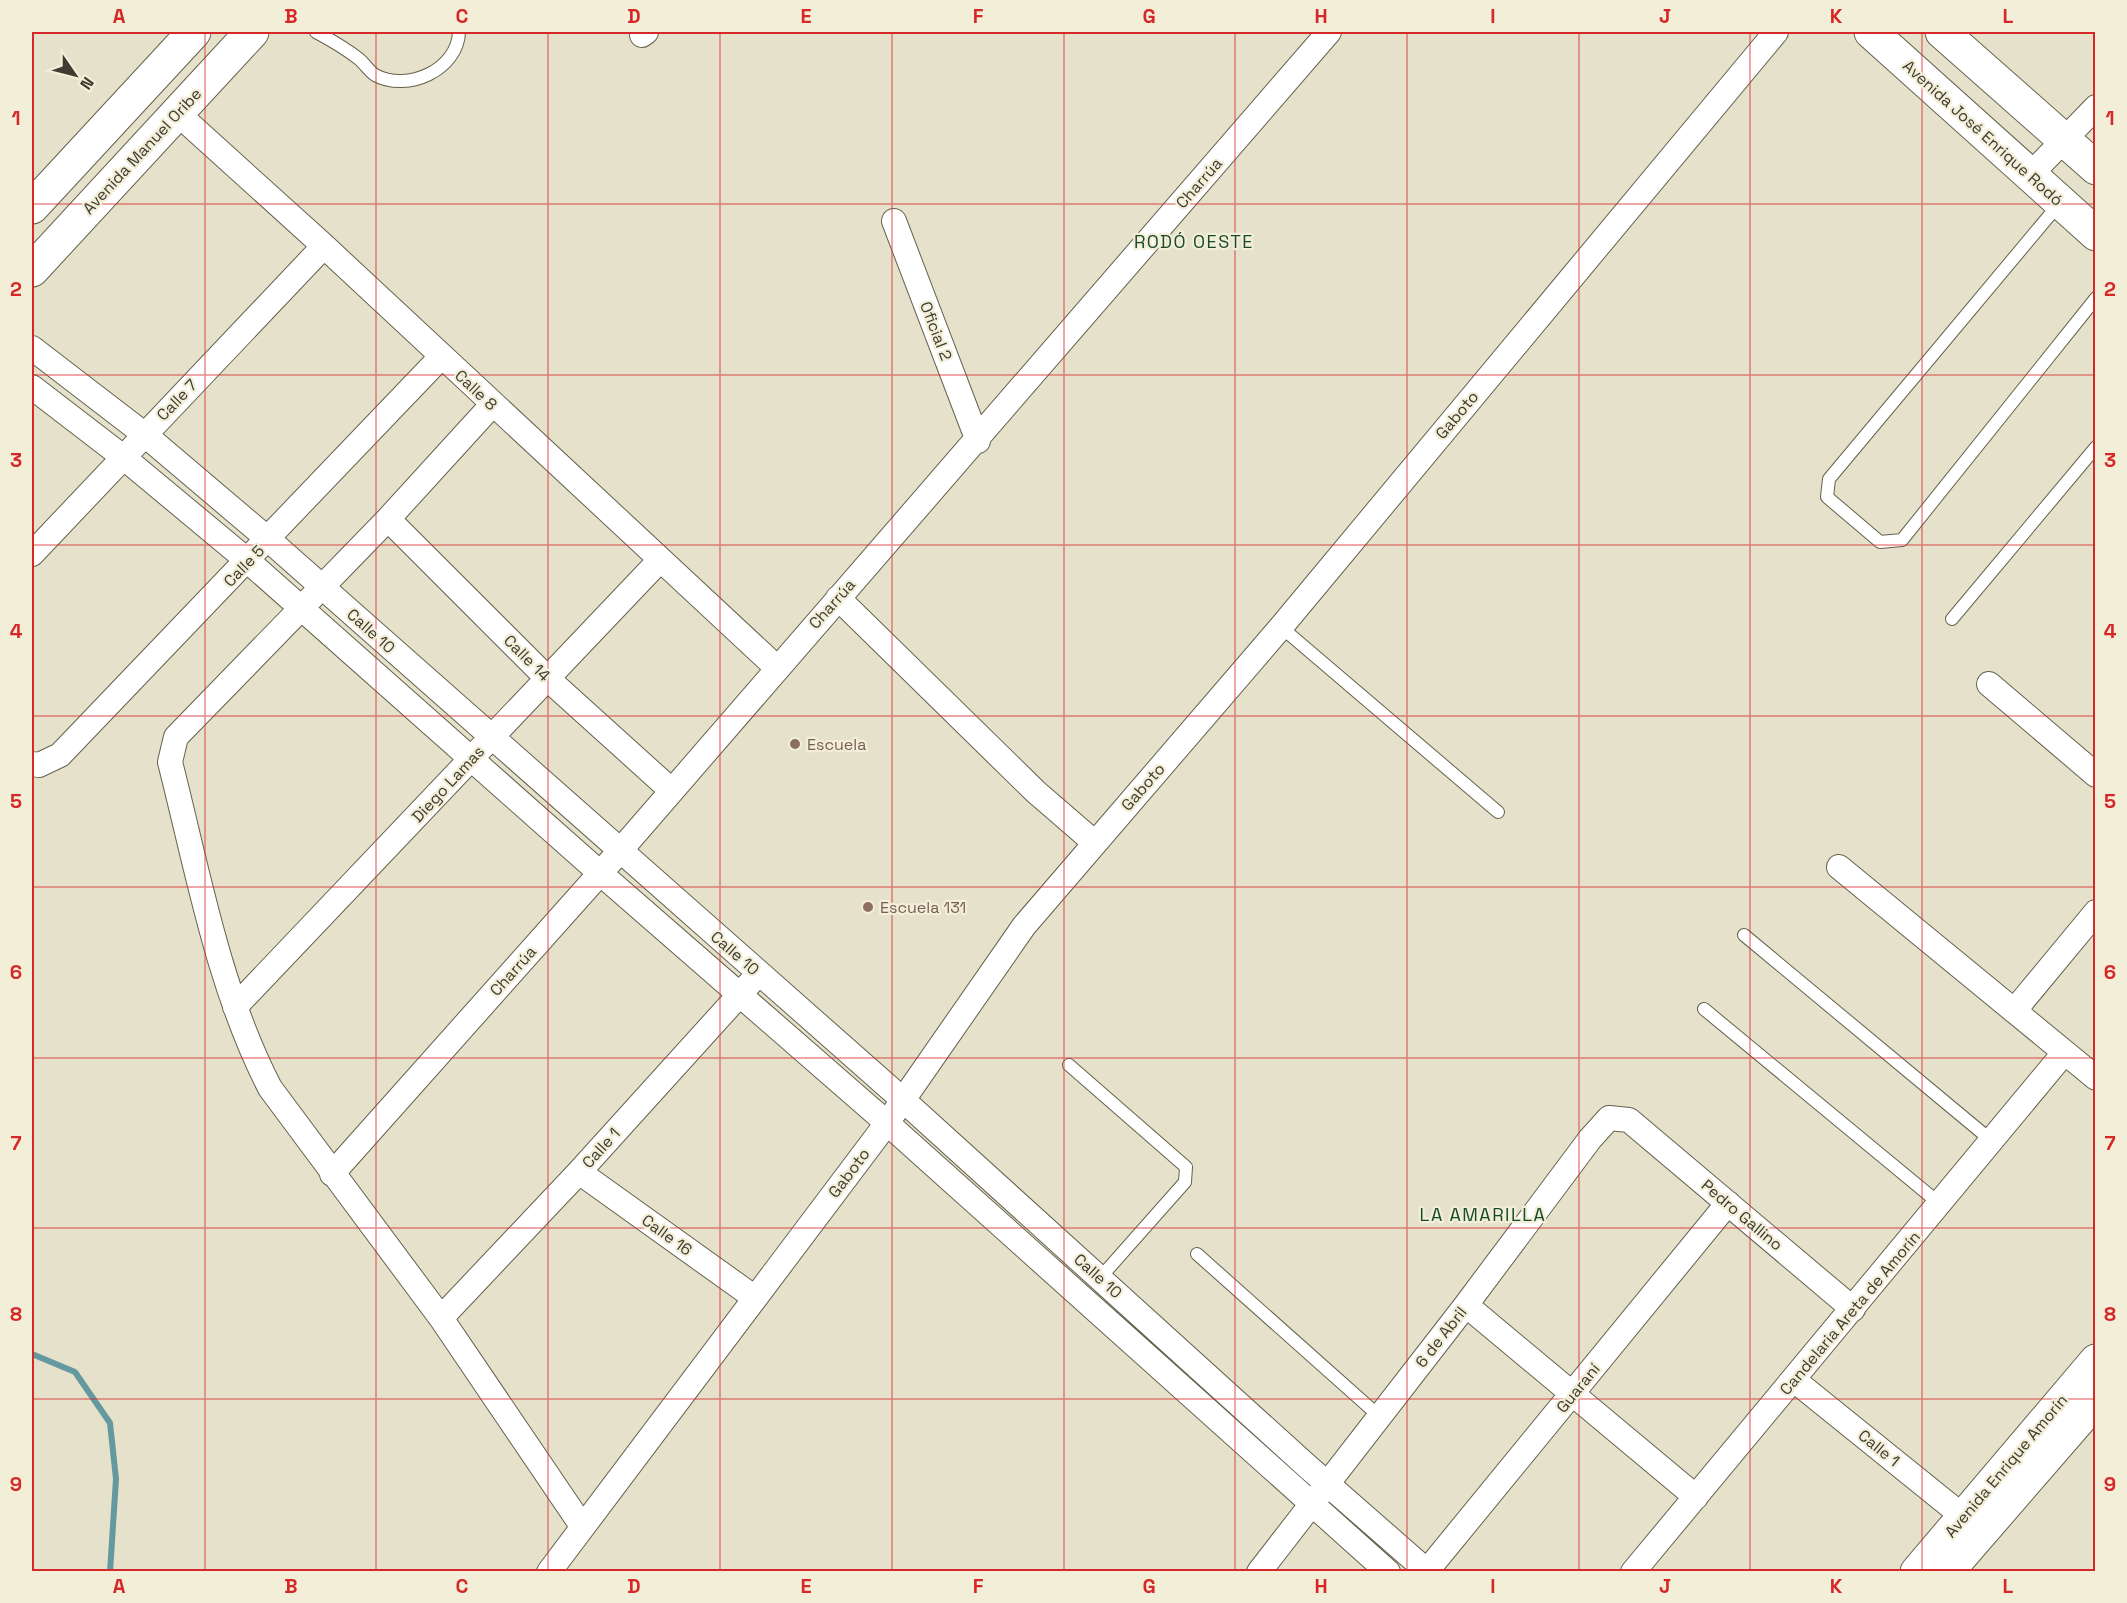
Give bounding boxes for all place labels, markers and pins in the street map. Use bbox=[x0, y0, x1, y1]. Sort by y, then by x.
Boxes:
place label: Escuela bbox=[807, 734, 866, 755]
marker: Escuela bbox=[788, 737, 802, 751]
place label: Escuela 131 bbox=[880, 897, 966, 918]
marker: Escuela 131 bbox=[861, 900, 875, 914]

